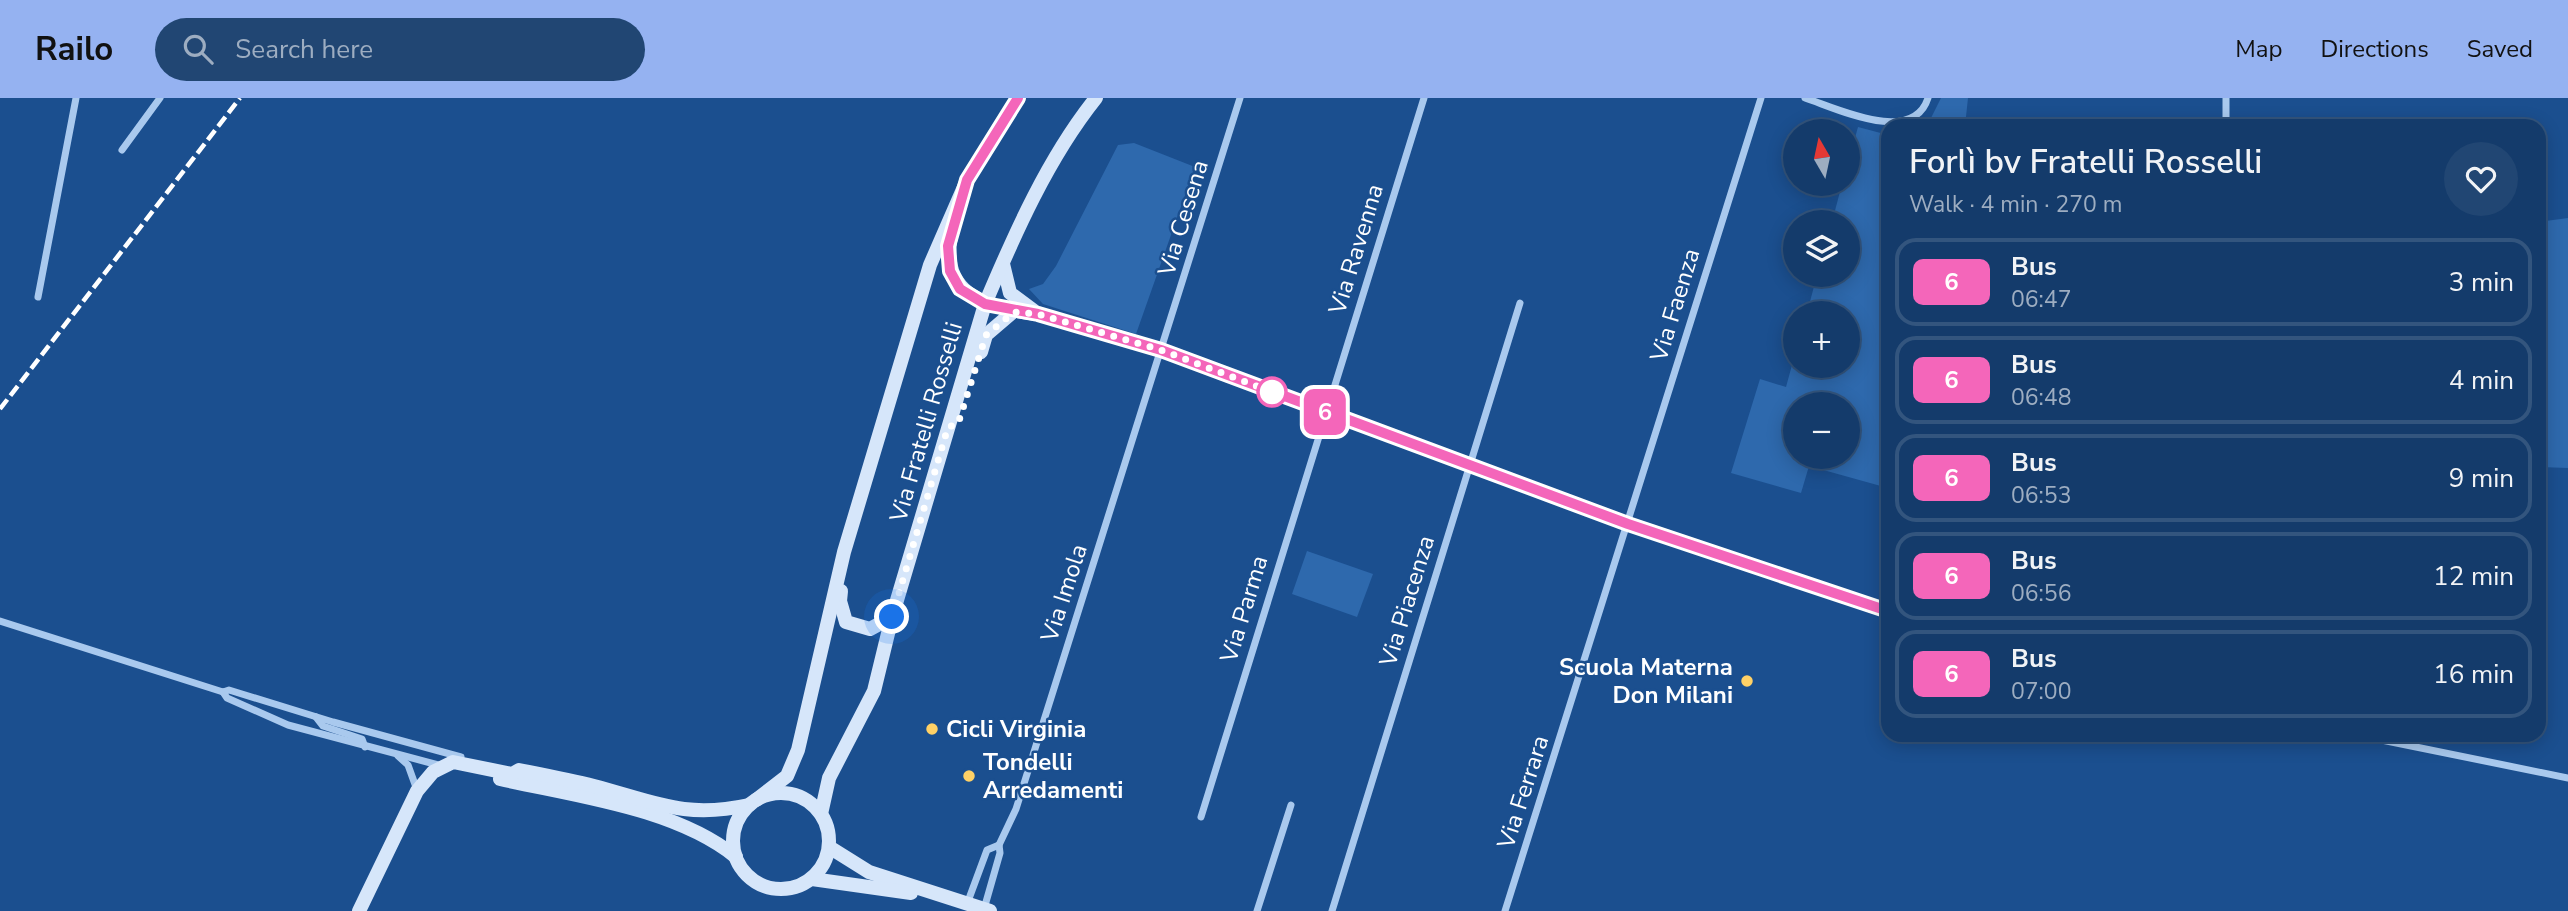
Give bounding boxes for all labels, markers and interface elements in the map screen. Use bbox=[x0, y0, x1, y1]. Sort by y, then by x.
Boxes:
search box bbox=[155, 18, 645, 81]
text: Railo bbox=[35, 27, 113, 72]
icon: search bbox=[179, 30, 217, 68]
text: Search here bbox=[235, 32, 373, 67]
text: Map bbox=[2235, 33, 2282, 65]
text: Directions bbox=[2320, 33, 2429, 65]
text: Saved bbox=[2467, 33, 2533, 65]
north arrow bbox=[1783, 119, 1860, 196]
map controls bbox=[1783, 119, 1860, 469]
text: Forlì bv Fratelli Rosselli bbox=[1909, 140, 2262, 185]
button: heart bbox=[2444, 142, 2518, 216]
street label: Via Cesena bbox=[1150, 156, 1216, 281]
street label: Via Ravenna bbox=[1321, 180, 1391, 319]
text: Walk · 4 min · 270 m bbox=[1909, 189, 2122, 220]
button: layers bbox=[1783, 210, 1860, 287]
street label: Via Faenza bbox=[1642, 245, 1707, 366]
text: Bus bbox=[2011, 249, 2057, 284]
text: 3 min bbox=[2449, 265, 2514, 300]
text: 6 bbox=[1944, 266, 1959, 298]
text: 06:47 bbox=[2011, 284, 2071, 315]
button: + bbox=[1783, 301, 1860, 378]
street label: Via Fratelli Rosselli bbox=[882, 318, 970, 527]
text: Bus bbox=[2011, 347, 2057, 382]
text: 4 min bbox=[2449, 363, 2514, 398]
text: 6 bbox=[1944, 364, 1959, 396]
unlabelled marker bbox=[1257, 377, 1287, 407]
text: 06:48 bbox=[2011, 382, 2071, 413]
line badge: 6 bbox=[1302, 389, 1348, 435]
button: − bbox=[1783, 392, 1860, 469]
text: 6 bbox=[1318, 396, 1332, 428]
text: Bus bbox=[2011, 445, 2057, 480]
text: 9 min bbox=[2449, 461, 2514, 496]
text: 6 bbox=[1944, 462, 1959, 494]
text: 06:53 bbox=[2011, 480, 2071, 511]
street label: Via Piacenza bbox=[1372, 532, 1442, 671]
street label: Via Imola bbox=[1033, 540, 1095, 647]
text: Bus bbox=[2011, 543, 2057, 578]
street label: Via Parma bbox=[1212, 552, 1275, 667]
text: 12 min bbox=[2433, 559, 2514, 594]
text: 6 bbox=[1944, 560, 1959, 592]
text: 06:56 bbox=[2011, 578, 2071, 609]
your location bbox=[874, 599, 909, 634]
text: Bus bbox=[2011, 641, 2057, 676]
place label: Scuola Materna Don Milani bbox=[1559, 651, 1733, 711]
text: 16 min bbox=[2433, 657, 2514, 692]
text: 6 bbox=[1944, 658, 1959, 690]
marker: Scuola Materna Don Milani bbox=[1739, 673, 1755, 689]
text: 07:00 bbox=[2011, 676, 2071, 707]
place label: Cicli Virginia bbox=[946, 713, 1086, 745]
marker: Cicli Virginia bbox=[924, 721, 940, 737]
street label: Via Ferrara bbox=[1489, 731, 1556, 854]
place label: Tondelli Arredamenti bbox=[983, 746, 1123, 806]
marker: Tondelli Arredamenti bbox=[961, 768, 977, 784]

